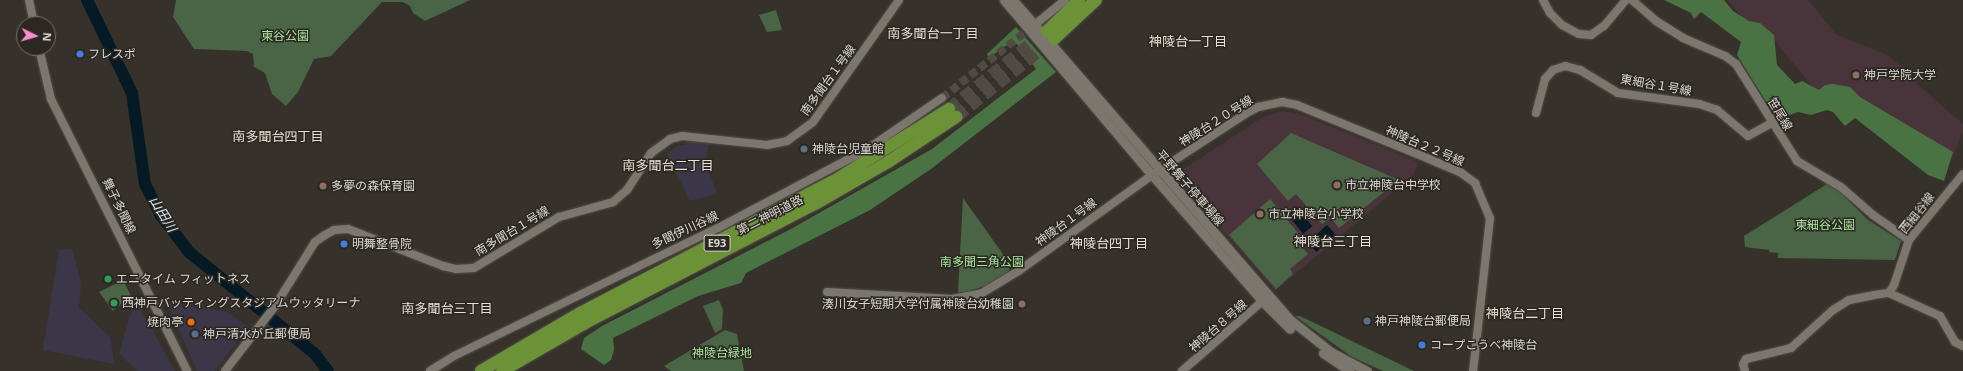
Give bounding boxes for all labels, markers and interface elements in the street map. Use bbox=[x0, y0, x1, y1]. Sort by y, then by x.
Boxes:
north arrow bbox=[16, 16, 56, 56]
district label: 南多聞台一丁目 bbox=[888, 25, 978, 41]
park label: 東谷公園 bbox=[261, 29, 309, 43]
text: N bbox=[40, 32, 55, 42]
district label: 神陵台一丁目 bbox=[1149, 33, 1227, 49]
street label: 南多聞台１号線 bbox=[797, 42, 859, 118]
place label: フレスポ bbox=[88, 47, 136, 61]
marker: フレスポ bbox=[75, 49, 85, 59]
place label: 神戸学院大学 bbox=[1864, 68, 1936, 82]
marker: 神戸学院大学 bbox=[1851, 70, 1861, 80]
street label: 東細谷１号線 bbox=[1619, 72, 1693, 98]
street label: 神陵台２０号線 bbox=[1177, 93, 1255, 149]
street label: 笹尾線 bbox=[1765, 95, 1795, 133]
street label: 神陵台２２号線 bbox=[1384, 123, 1466, 169]
district label: 南多聞台四丁目 bbox=[233, 128, 323, 144]
place label: 神陵台児童館 bbox=[812, 142, 884, 156]
marker: 神陵台児童館 bbox=[799, 144, 809, 154]
street label: 平野舞子停車場線 bbox=[1153, 147, 1227, 229]
district label: 南多聞台二丁目 bbox=[623, 157, 713, 173]
street label: 舞子多聞線 bbox=[99, 176, 139, 236]
place label: 市立神陵台中学校 bbox=[1345, 178, 1441, 192]
place label: 多夢の森保育園 bbox=[331, 179, 415, 193]
marker: 市立神陵台中学校 bbox=[1332, 180, 1342, 190]
marker: 多夢の森保育園 bbox=[318, 181, 328, 191]
street label: 西細谷線 bbox=[1897, 190, 1937, 236]
street label: 第二神明道路 bbox=[735, 192, 805, 238]
water label: 山田川 bbox=[146, 193, 180, 235]
street label: 神陵台１号線 bbox=[1033, 195, 1099, 249]
street label: 南多聞台１号線 bbox=[472, 203, 552, 259]
place label: 市立神陵台小学校 bbox=[1268, 207, 1364, 221]
street label: 多聞伊川谷線 bbox=[649, 208, 721, 252]
marker: 市立神陵台小学校 bbox=[1255, 209, 1265, 219]
park label: 東細谷公園 bbox=[1795, 218, 1855, 232]
district label: 神陵台三丁目 bbox=[1294, 233, 1372, 249]
road number: E93 bbox=[703, 234, 731, 252]
district label: 神陵台四丁目 bbox=[1070, 235, 1148, 251]
place label: 明舞整骨院 bbox=[352, 237, 412, 251]
marker: 明舞整骨院 bbox=[339, 239, 349, 249]
park label: 南多聞三角公園 bbox=[940, 255, 1024, 269]
place label: エニタイム フィットネス bbox=[116, 272, 251, 286]
marker: エニタイム フィットネス bbox=[103, 274, 113, 284]
place label: 西神戸バッティングスタジアムウッタリーナ bbox=[122, 296, 362, 310]
place label: 湊川女子短期大学付属神陵台幼稚園 bbox=[822, 297, 1014, 311]
street label: 神陵台８号線 bbox=[1186, 297, 1250, 355]
marker: 西神戸バッティングスタジアムウッタリーナ bbox=[109, 298, 119, 308]
marker: 湊川女子短期大学付属神陵台幼稚園 bbox=[1017, 299, 1027, 309]
district label: 南多聞台三丁目 bbox=[402, 300, 492, 316]
district label: 神陵台二丁目 bbox=[1486, 305, 1564, 321]
place label: 神戸神陵台郵便局 bbox=[1375, 314, 1471, 328]
place label: 焼肉亭 bbox=[147, 315, 183, 329]
marker: 神戸神陵台郵便局 bbox=[1362, 316, 1372, 326]
marker: 焼肉亭 bbox=[186, 317, 196, 327]
place label: 神戸清水が丘郵便局 bbox=[203, 327, 311, 341]
marker: 神戸清水が丘郵便局 bbox=[190, 329, 200, 339]
place label: コープこうべ神陵台 bbox=[1430, 338, 1538, 352]
marker: コープこうべ神陵台 bbox=[1417, 340, 1427, 350]
park label: 神陵台緑地 bbox=[692, 346, 752, 360]

